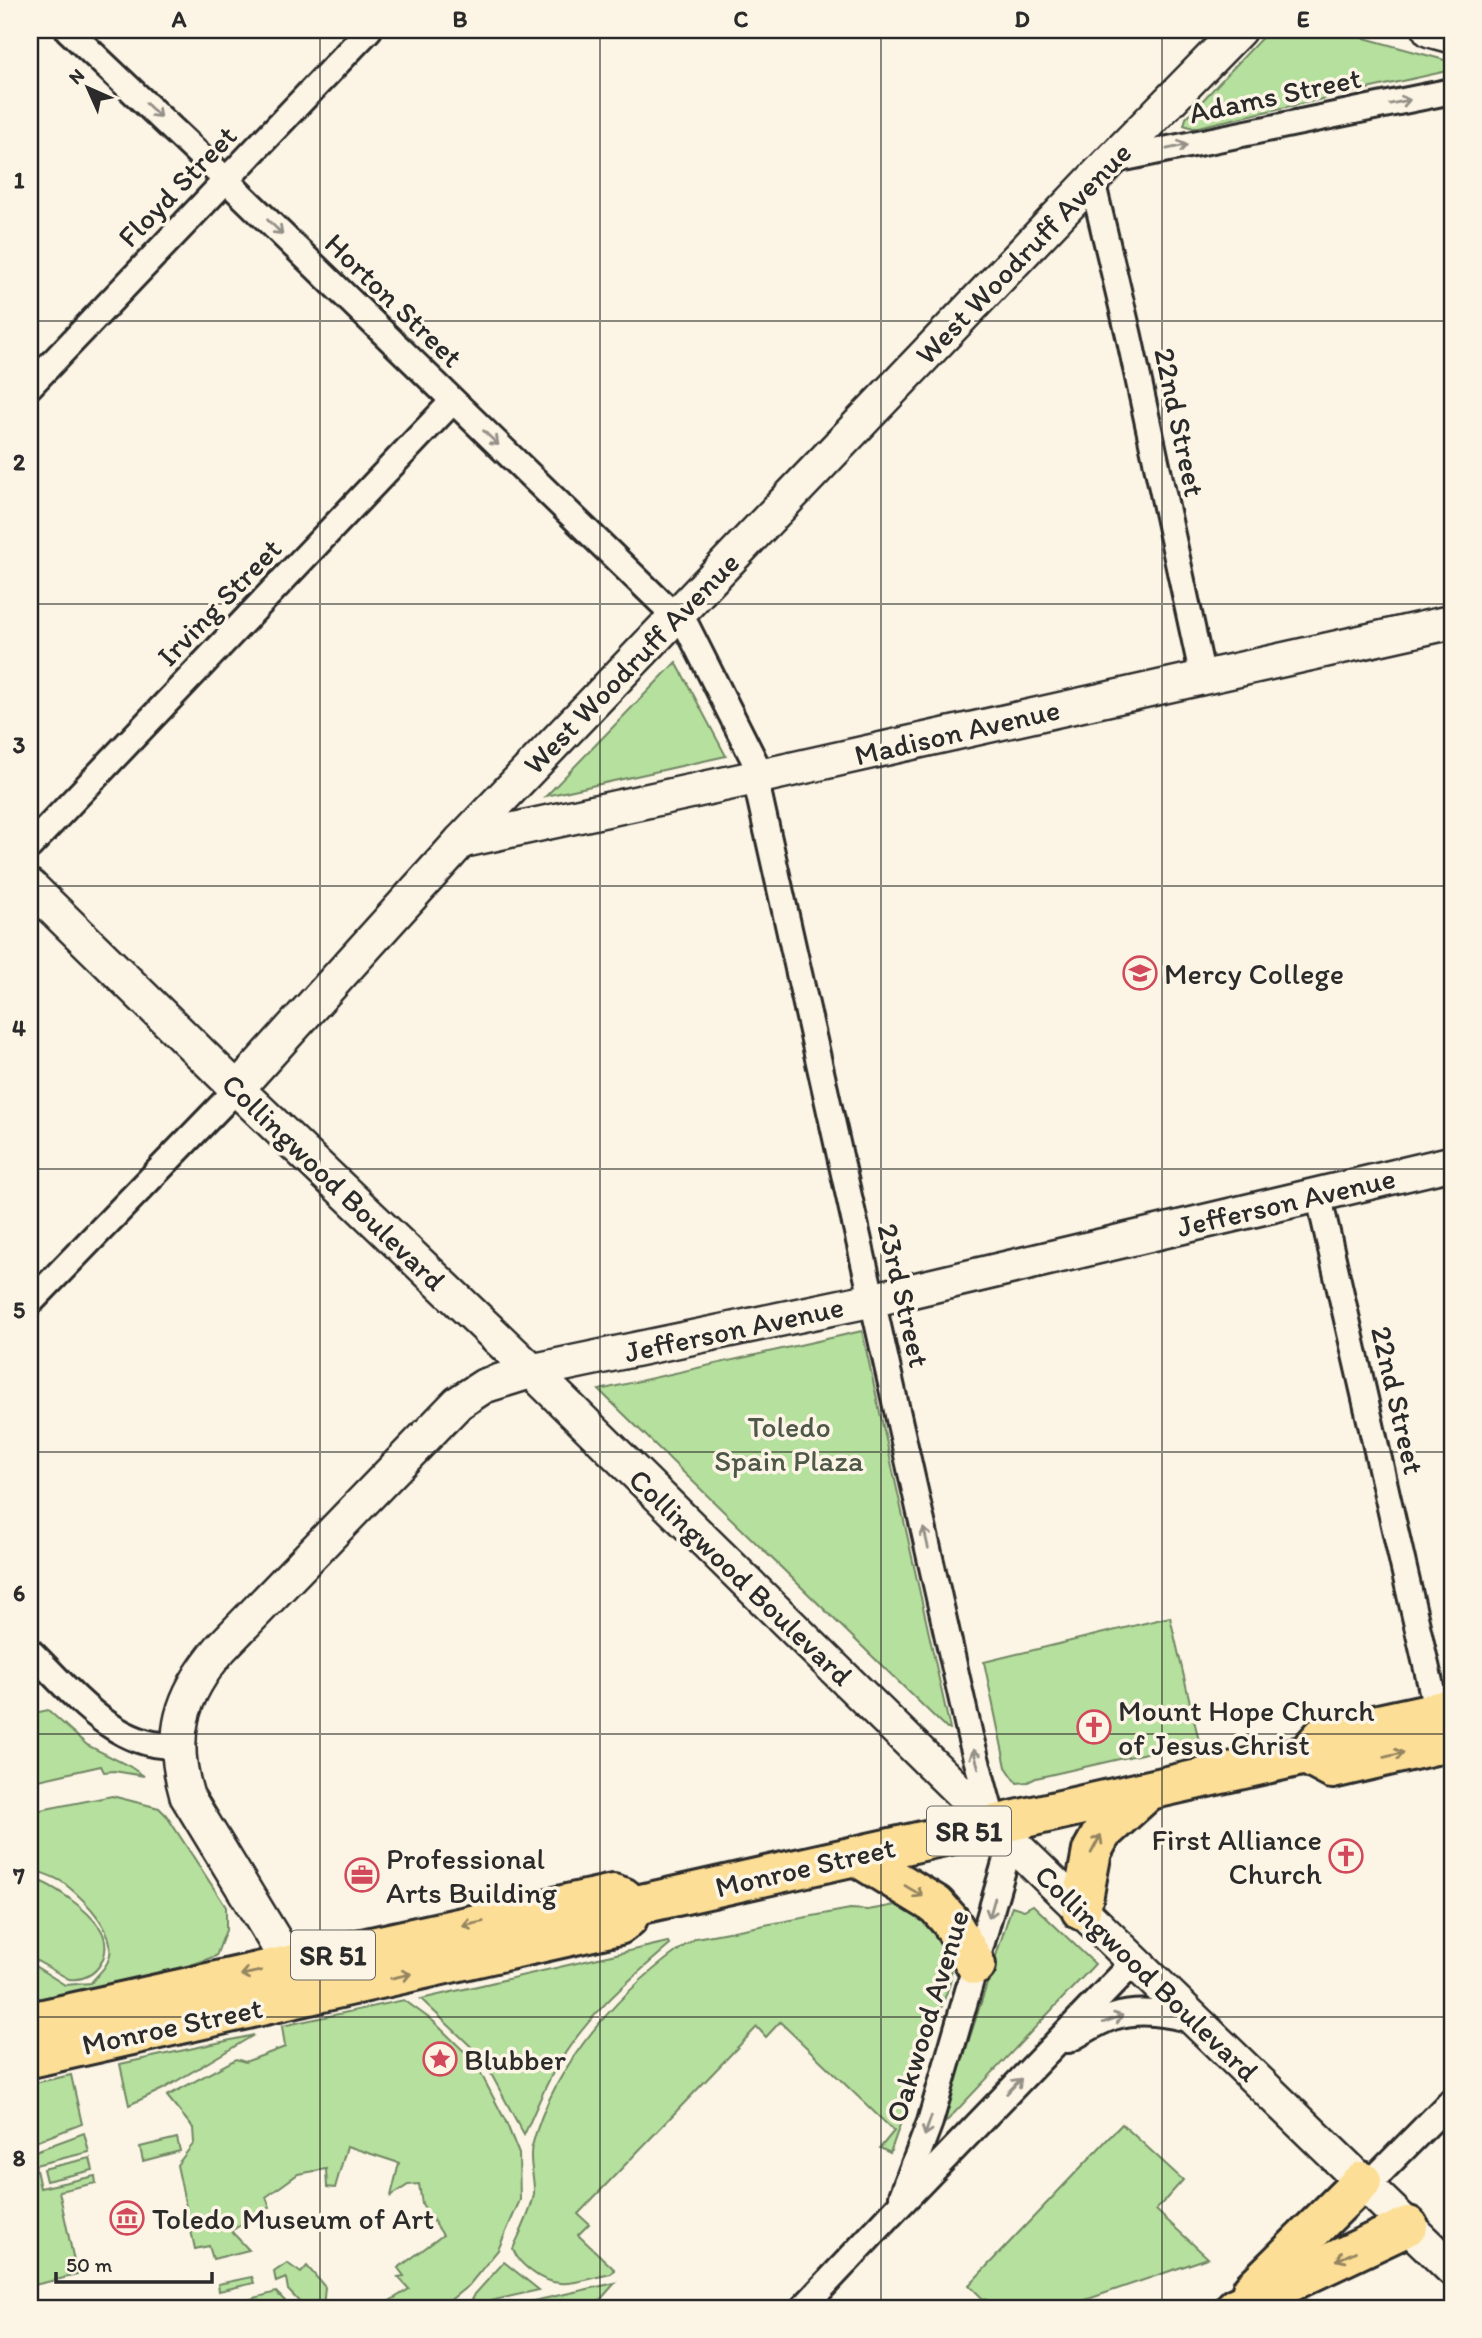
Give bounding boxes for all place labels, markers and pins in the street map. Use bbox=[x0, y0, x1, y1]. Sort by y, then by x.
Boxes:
school or university icon: Mercy College bbox=[1121, 954, 1159, 992]
place label: Mercy College bbox=[1164, 955, 1344, 992]
place label: Mount Hope Church of Jesus Christ bbox=[1118, 1692, 1375, 1763]
church icon: Mount Hope Church of Jesus Christ bbox=[1075, 1708, 1113, 1746]
place label: First Alliance Church bbox=[1151, 1821, 1322, 1892]
church icon: First Alliance Church bbox=[1327, 1837, 1365, 1875]
place label: Professional Arts Building bbox=[386, 1840, 557, 1911]
office icon: Professional Arts Building bbox=[343, 1856, 381, 1894]
place icon: Blubber bbox=[421, 2040, 459, 2078]
place label: Blubber bbox=[464, 2041, 566, 2078]
museum icon: Toledo Museum of Art bbox=[108, 2199, 146, 2237]
place label: Toledo Museum of Art bbox=[152, 2200, 434, 2237]

